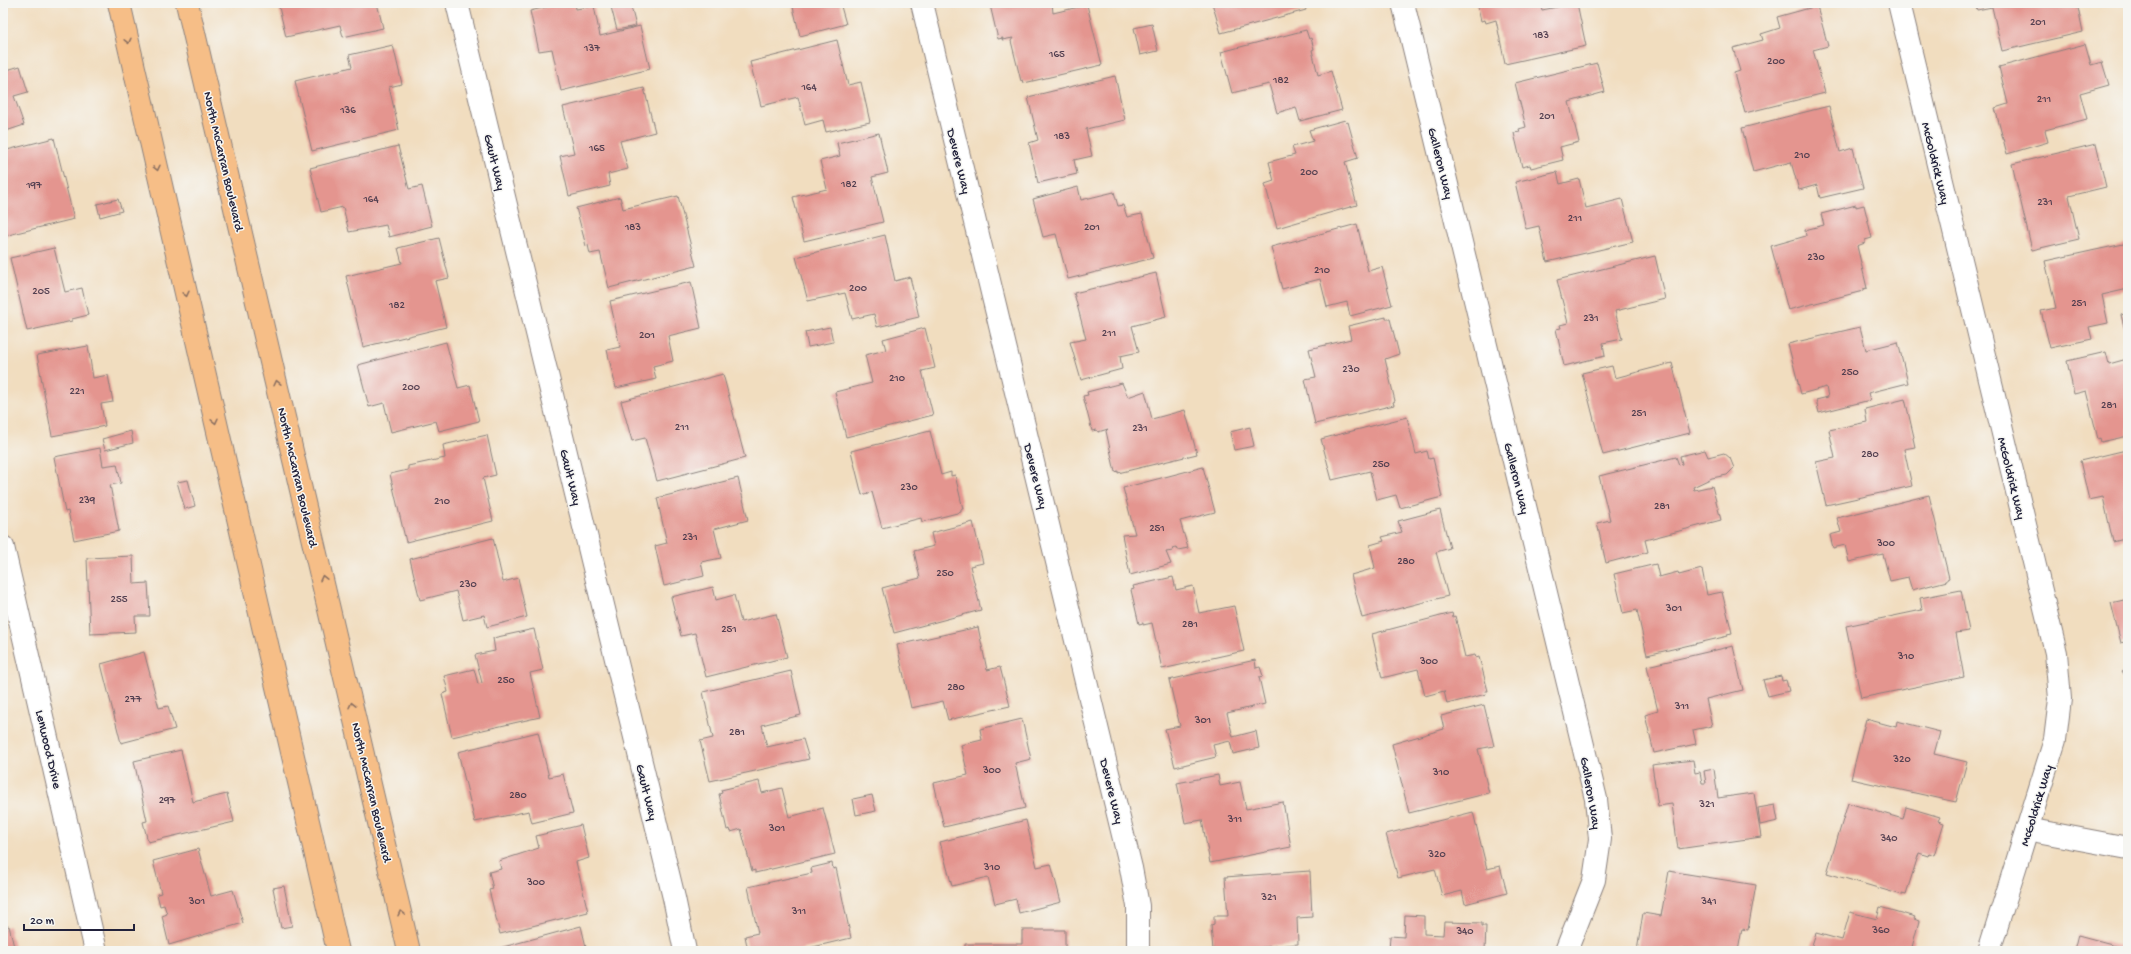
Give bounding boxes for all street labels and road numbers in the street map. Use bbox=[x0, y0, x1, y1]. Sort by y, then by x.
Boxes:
street label: North McCarran Boulevard bbox=[199, 90, 246, 234]
street label: McGoldrick Way bbox=[1917, 121, 1952, 207]
street label: Devere Way bbox=[942, 126, 973, 196]
street label: Galleron Way bbox=[1423, 126, 1456, 201]
street label: Gault Way bbox=[479, 133, 508, 193]
street label: North McCarran Boulevard bbox=[273, 406, 320, 550]
street label: McGoldrick Way bbox=[1993, 436, 2028, 522]
street label: Devere Way bbox=[1019, 441, 1050, 511]
street label: Galleron Way bbox=[1499, 441, 1532, 516]
street label: Gault Way bbox=[555, 448, 584, 508]
street label: Lenwood Drive bbox=[31, 709, 64, 791]
street label: North McCarran Boulevard bbox=[347, 721, 394, 865]
street label: Devere Way bbox=[1095, 756, 1126, 826]
street label: Galleron Way bbox=[1576, 756, 1603, 831]
street label: Gault Way bbox=[631, 763, 660, 823]
street label: McGoldrick Way bbox=[2018, 763, 2057, 848]

